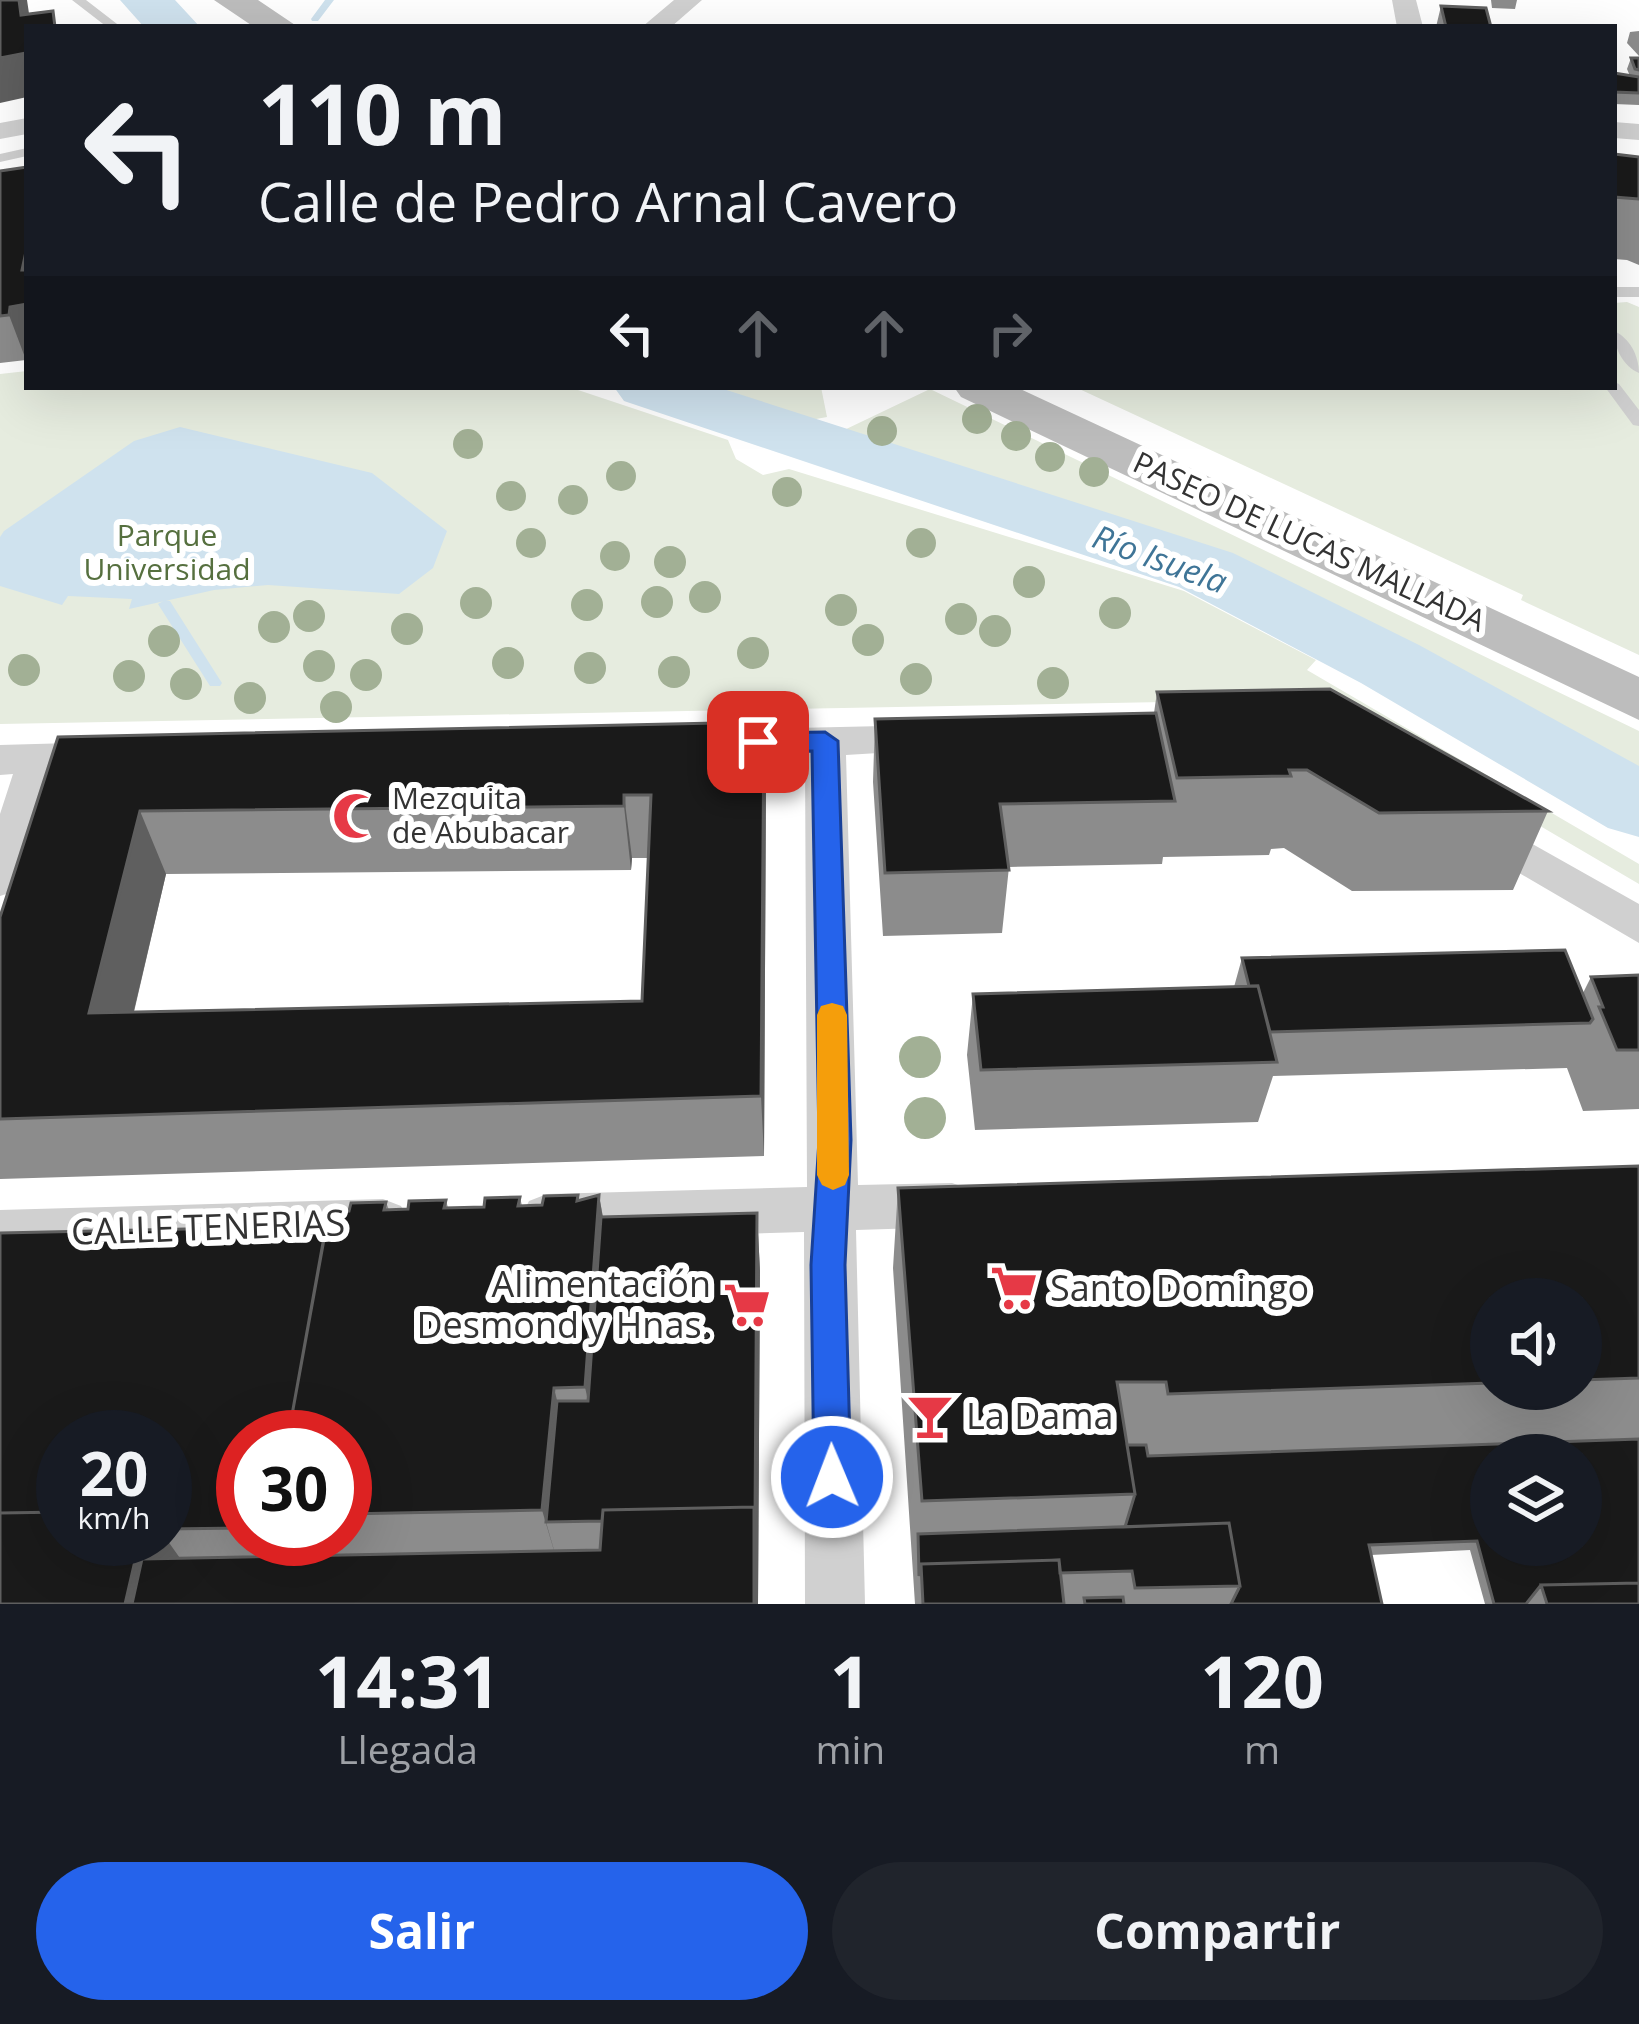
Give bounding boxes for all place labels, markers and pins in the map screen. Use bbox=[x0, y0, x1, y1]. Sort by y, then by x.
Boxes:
pin bbox=[707, 691, 809, 793]
place label: Mezquita de Abubacar bbox=[392, 777, 569, 852]
mosque icon: Mezquita de Abubacar bbox=[331, 791, 381, 841]
place label: Alimentación Desmond y Hnas. bbox=[416, 1259, 711, 1349]
supermarket icon: Santo Domingo bbox=[989, 1263, 1039, 1313]
place label: Santo Domingo bbox=[1050, 1263, 1309, 1312]
supermarket icon: Alimentación Desmond y Hnas. bbox=[722, 1280, 772, 1330]
bar icon: La Dama bbox=[905, 1391, 955, 1441]
place label: La Dama bbox=[966, 1391, 1114, 1440]

